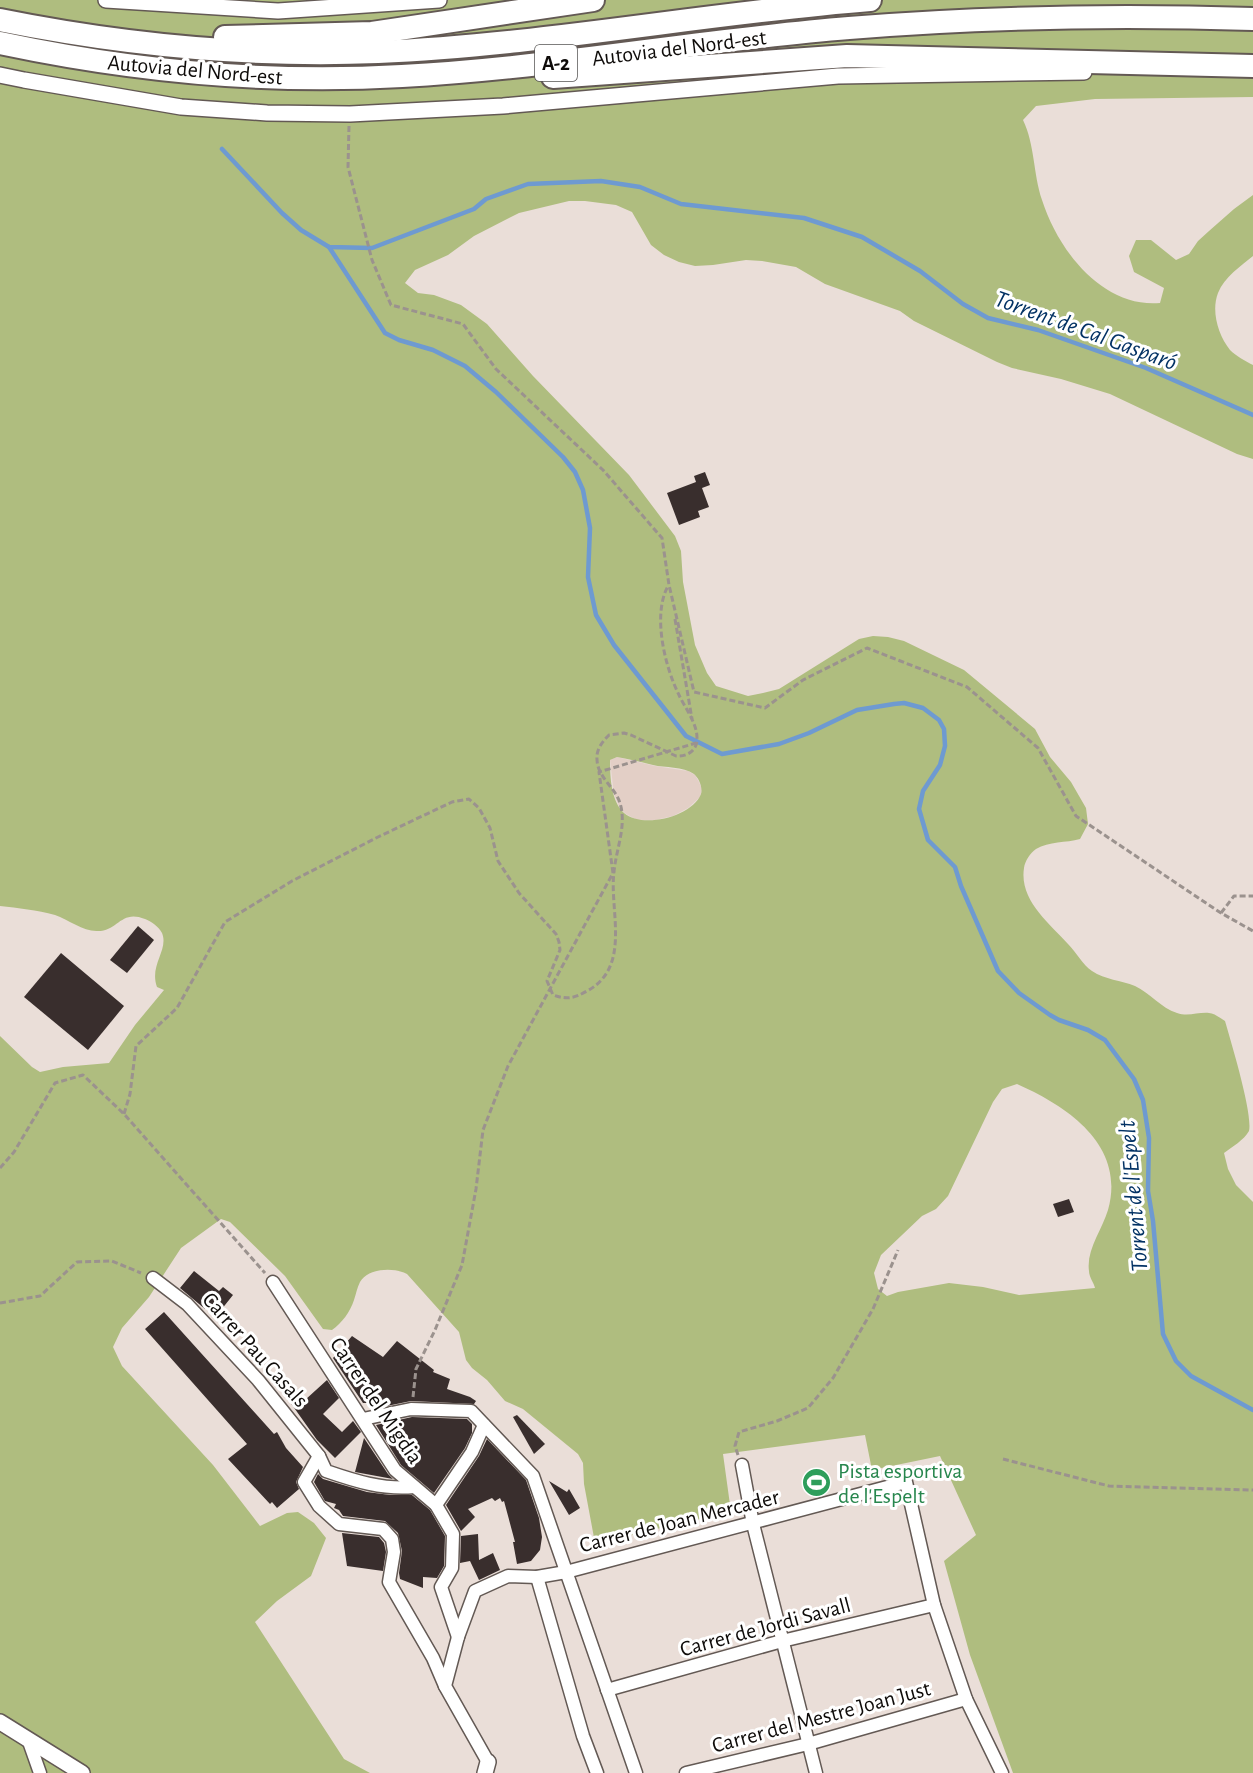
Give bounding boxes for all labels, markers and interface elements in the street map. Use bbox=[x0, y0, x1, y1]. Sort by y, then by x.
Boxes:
street label: Autovia del Nord-est bbox=[591, 26, 768, 70]
road number: A-2 bbox=[535, 45, 577, 81]
street label: Autovia del Nord-est bbox=[107, 51, 283, 89]
water label: Torrent de Cal Gasparó bbox=[992, 287, 1180, 375]
water label: Torrent de l'Espelt bbox=[1115, 1119, 1153, 1273]
street label: Carrer Pau Casals bbox=[198, 1288, 312, 1411]
street label: Carrer del Migdia bbox=[326, 1333, 426, 1468]
place label: Pista esportiva de l'Espelt bbox=[838, 1460, 962, 1507]
sports icon: Pista esportiva de l'Espelt bbox=[801, 1467, 833, 1499]
street label: Carrer de Joan Mercader bbox=[577, 1486, 781, 1556]
street label: Carrer de Jordi Savall bbox=[677, 1594, 853, 1660]
street label: Carrer del Mestre Joan Just bbox=[710, 1677, 933, 1757]

